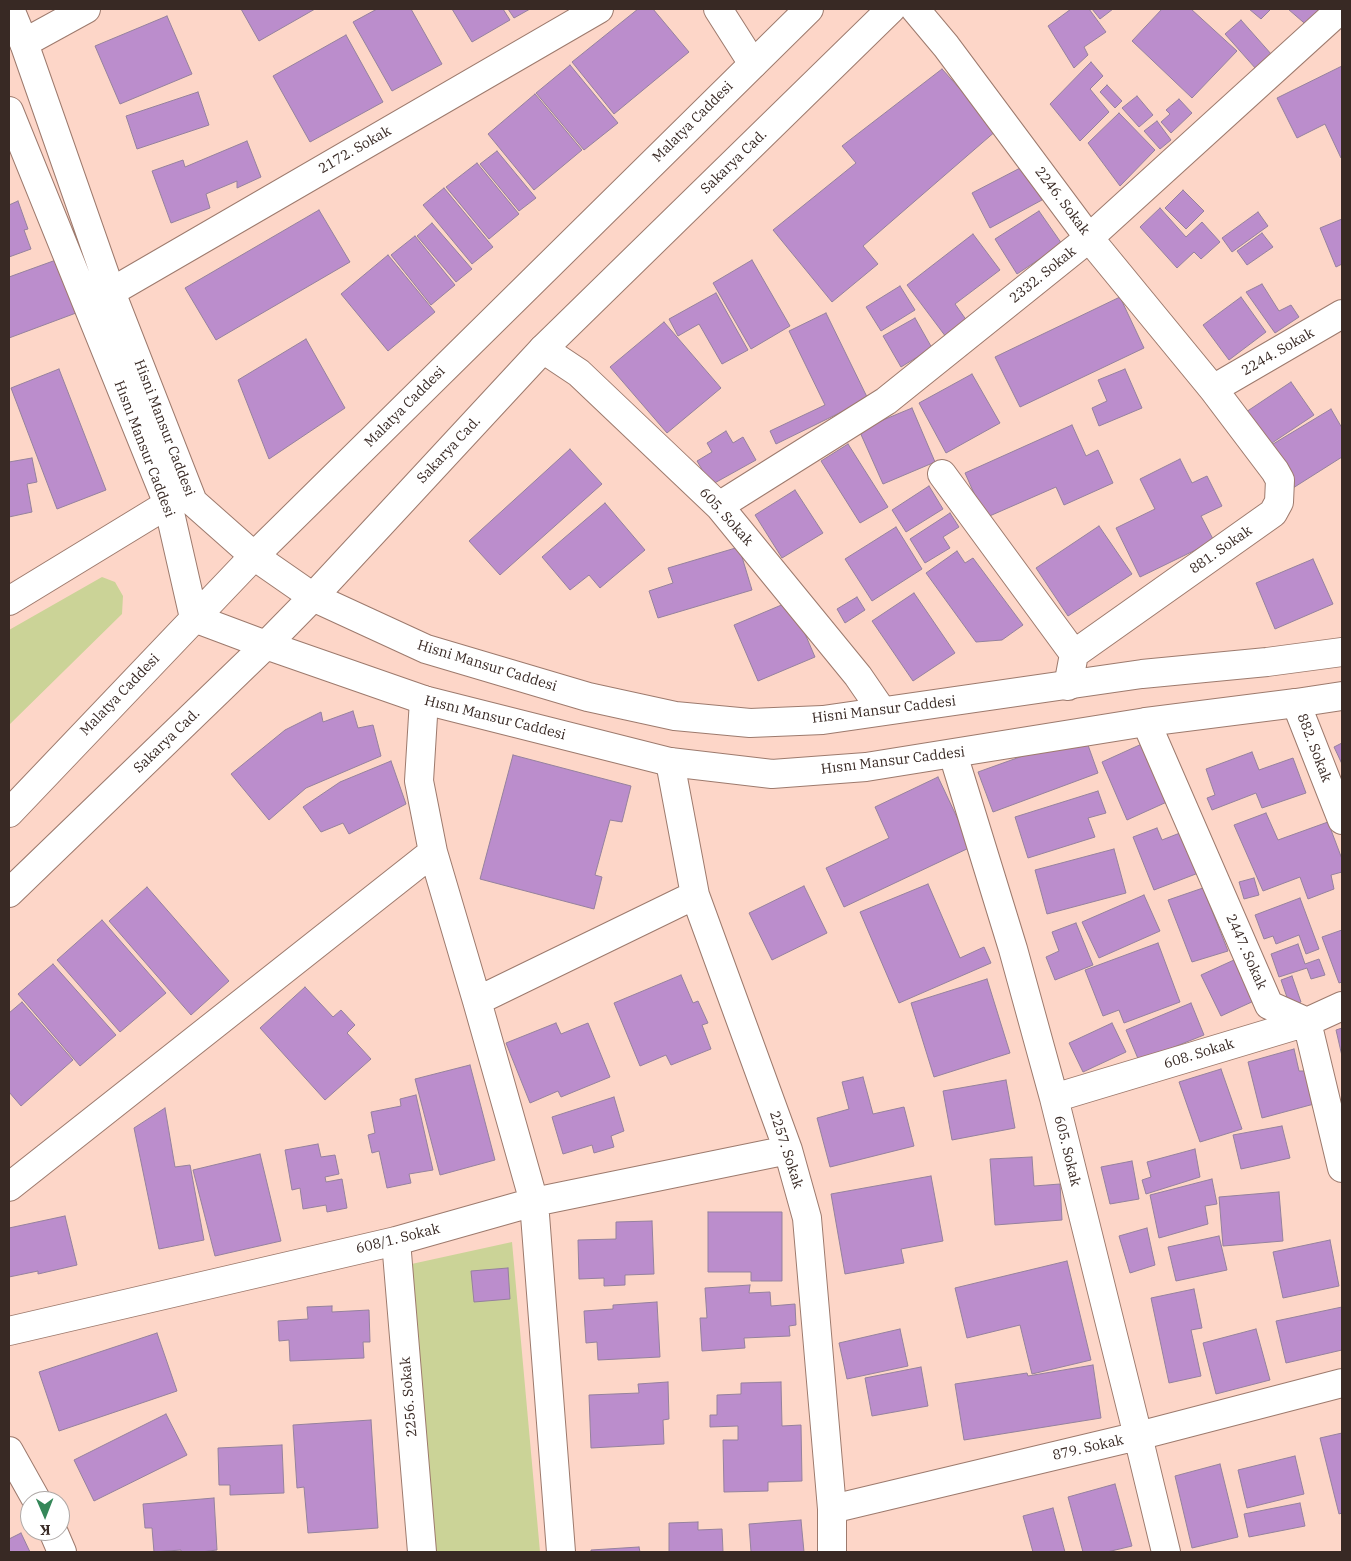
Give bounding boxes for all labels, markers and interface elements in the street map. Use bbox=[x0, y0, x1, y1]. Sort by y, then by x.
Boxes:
street label: Malatya Caddesi bbox=[649, 78, 737, 166]
street label: 2172. Sokak bbox=[316, 123, 394, 177]
street label: Sakarya Cad. bbox=[697, 126, 771, 198]
street label: 2246. Sokak bbox=[1031, 164, 1093, 238]
street label: 2332. Sokak bbox=[1006, 243, 1080, 307]
street label: 2244. Sokak bbox=[1239, 325, 1317, 379]
street label: Hisni Mansur Caddesi bbox=[130, 357, 198, 499]
street label: Malatya Caddesi bbox=[361, 363, 449, 451]
street label: Hısnı Mansur Caddesi bbox=[110, 378, 178, 520]
street label: Sakarya Cad. bbox=[414, 413, 484, 487]
street label: 605. Sokak bbox=[696, 485, 756, 549]
street label: 881. Sokak bbox=[1187, 522, 1255, 578]
street label: Hisni Mansur Caddesi bbox=[415, 637, 559, 695]
street label: Malatya Caddesi bbox=[77, 651, 163, 739]
street label: Hısnı Mansur Caddesi bbox=[423, 692, 567, 744]
street label: Hisni Mansur Caddesi bbox=[811, 693, 957, 727]
street label: Sakarya Cad. bbox=[130, 705, 204, 777]
street label: 882. Sokak bbox=[1293, 711, 1335, 785]
street label: Hısnı Mansur Caddesi bbox=[820, 744, 966, 778]
street label: 2447. Sokak bbox=[1222, 912, 1270, 992]
street label: 608. Sokak bbox=[1162, 1035, 1236, 1073]
street label: 2257. Sokak bbox=[766, 1109, 806, 1191]
street label: 605. Sokak bbox=[1050, 1114, 1084, 1188]
street label: 608/1. Sokak bbox=[354, 1220, 442, 1258]
street label: 2256. Sokak bbox=[397, 1356, 421, 1438]
street label: 879. Sokak bbox=[1051, 1432, 1125, 1464]
north arrow bbox=[20, 1491, 70, 1541]
text: K bbox=[40, 1521, 51, 1539]

